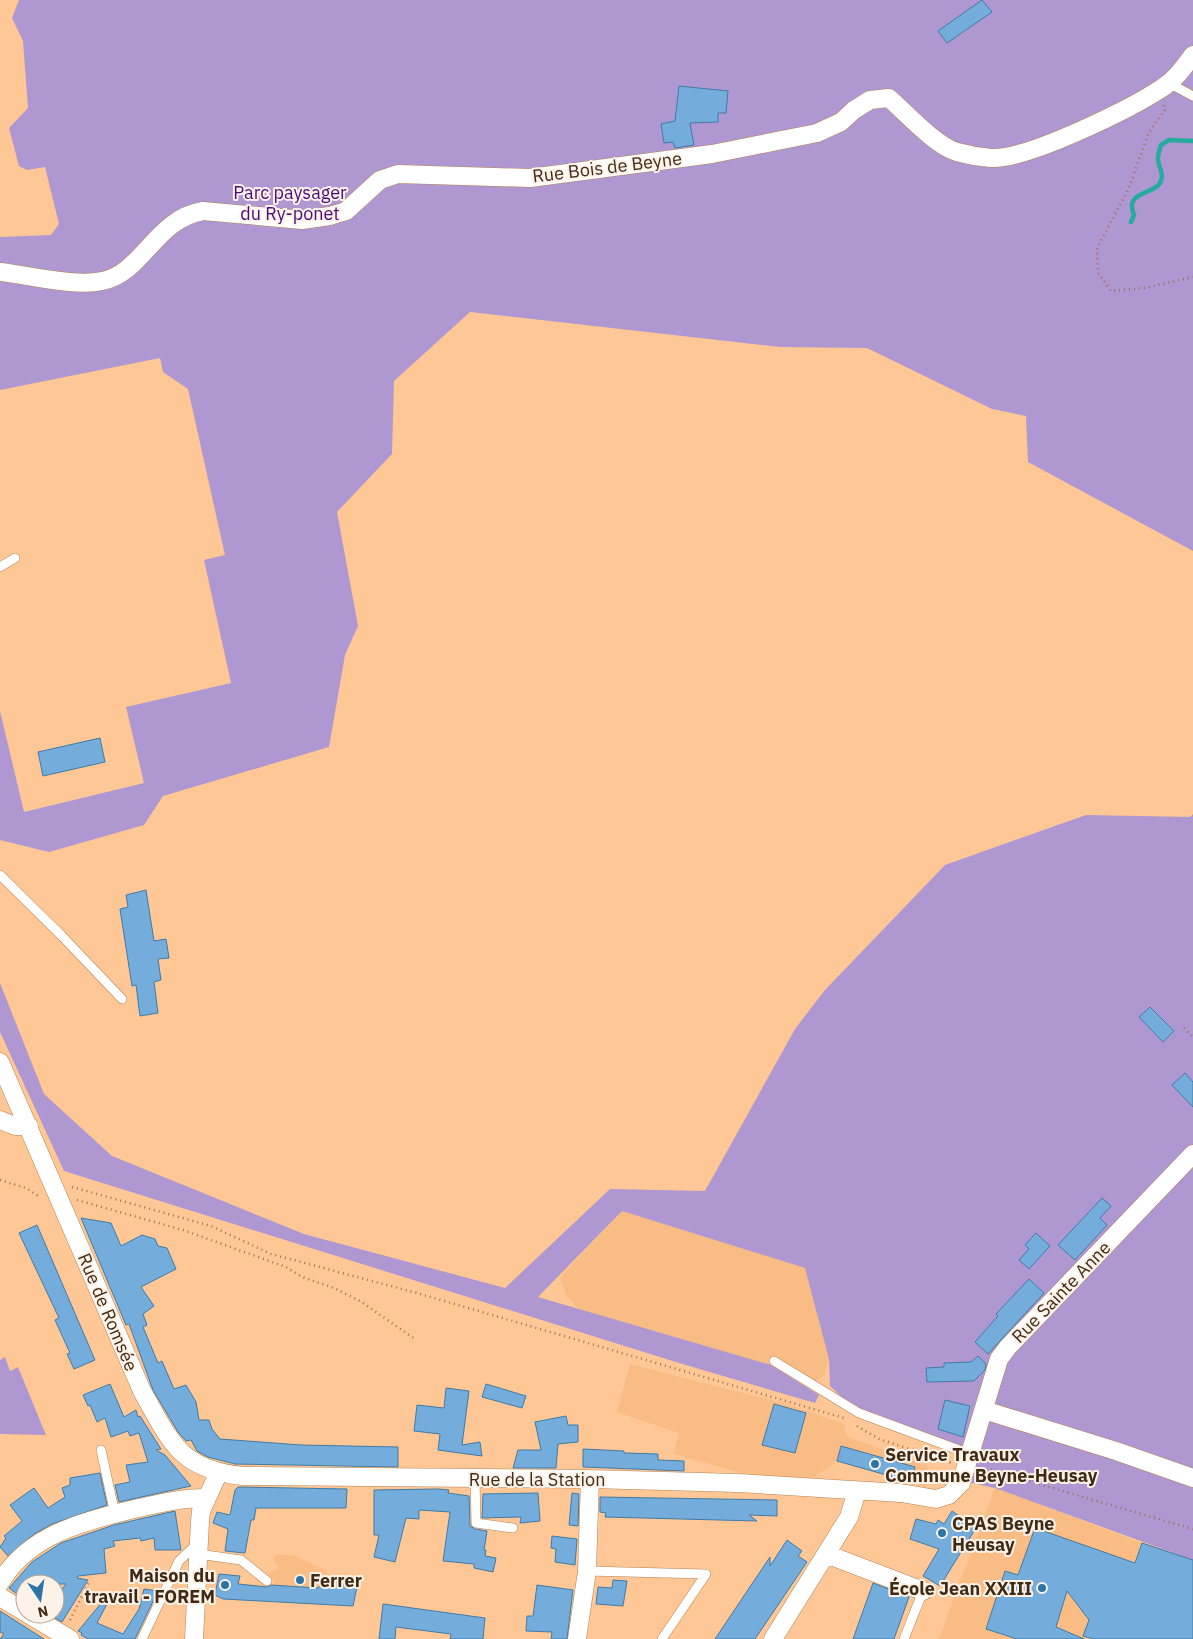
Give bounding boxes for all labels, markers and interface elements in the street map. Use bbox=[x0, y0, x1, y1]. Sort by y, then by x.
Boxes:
street label: Rue Bois de Beyne bbox=[531, 146, 683, 188]
park label: Parc paysager du Ry-ponet bbox=[233, 181, 347, 225]
street label: Rue Sainte Anne bbox=[1007, 1236, 1116, 1348]
street label: Rue de Romsée bbox=[73, 1250, 143, 1375]
place label: Service Travaux Commune Beyne-Heusay bbox=[885, 1443, 1098, 1487]
marker: Service Travaux Commune Beyne-Heusay bbox=[869, 1458, 881, 1470]
street label: Rue de la Station bbox=[469, 1468, 605, 1491]
place label: CPAS Beyne Heusay bbox=[952, 1512, 1054, 1556]
marker: CPAS Beyne Heusay bbox=[936, 1527, 948, 1539]
place label: Maison du travail - FOREM bbox=[84, 1564, 215, 1608]
place label: Ferrer bbox=[310, 1569, 362, 1592]
north arrow bbox=[15, 1574, 65, 1624]
marker: Ferrer bbox=[294, 1574, 306, 1586]
place label: École Jean XXIII bbox=[889, 1576, 1032, 1600]
marker: Maison du travail - FOREM bbox=[219, 1579, 231, 1591]
marker: École Jean XXIII bbox=[1036, 1582, 1048, 1594]
text: N bbox=[36, 1602, 50, 1622]

